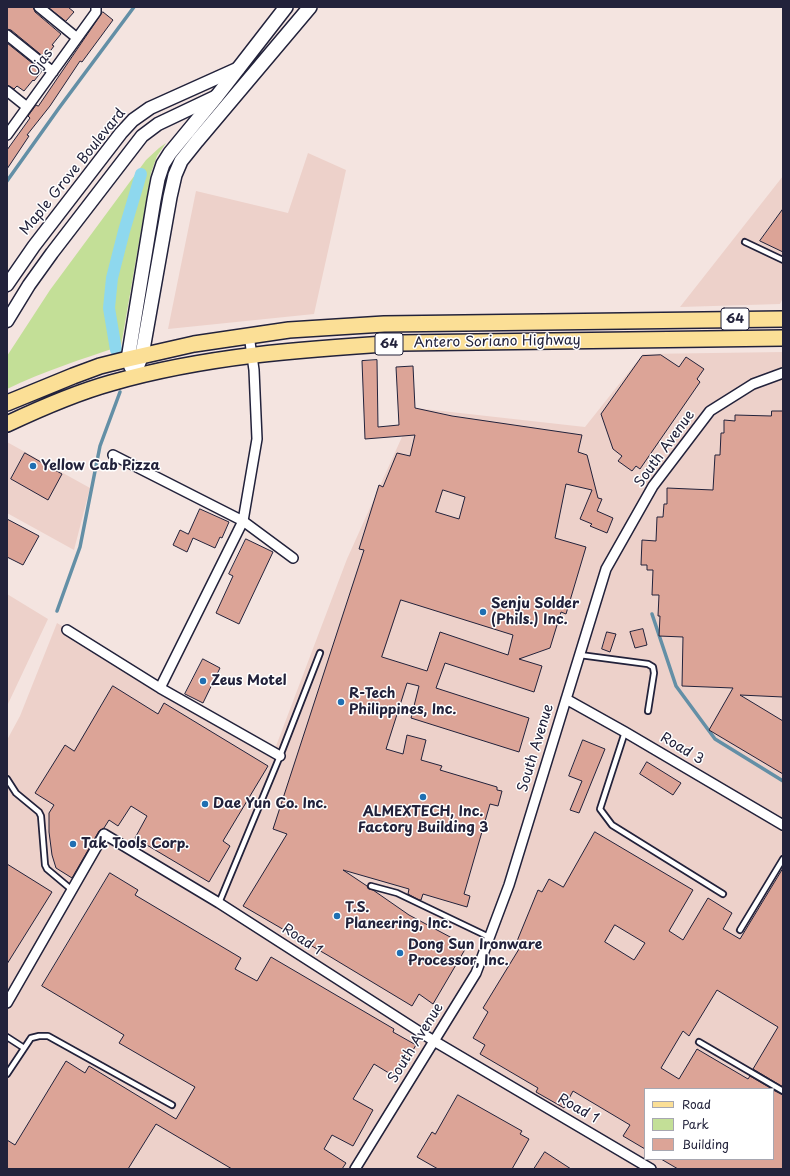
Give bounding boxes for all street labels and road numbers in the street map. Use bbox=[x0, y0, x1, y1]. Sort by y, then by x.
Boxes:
street label: Ojas bbox=[25, 46, 57, 80]
street label: Maple Grove Boulevard bbox=[17, 105, 129, 239]
road number: 64 bbox=[721, 308, 749, 330]
street label: Antero Soriano Highway bbox=[413, 332, 581, 352]
road number: 64 bbox=[375, 333, 403, 355]
street label: South Avenue bbox=[631, 407, 699, 491]
street label: South Avenue bbox=[515, 702, 557, 794]
street label: Road 3 bbox=[657, 730, 707, 768]
street label: Road 1 bbox=[279, 921, 325, 959]
street label: South Avenue bbox=[385, 1000, 447, 1086]
street label: Road 1 bbox=[554, 1091, 602, 1127]

